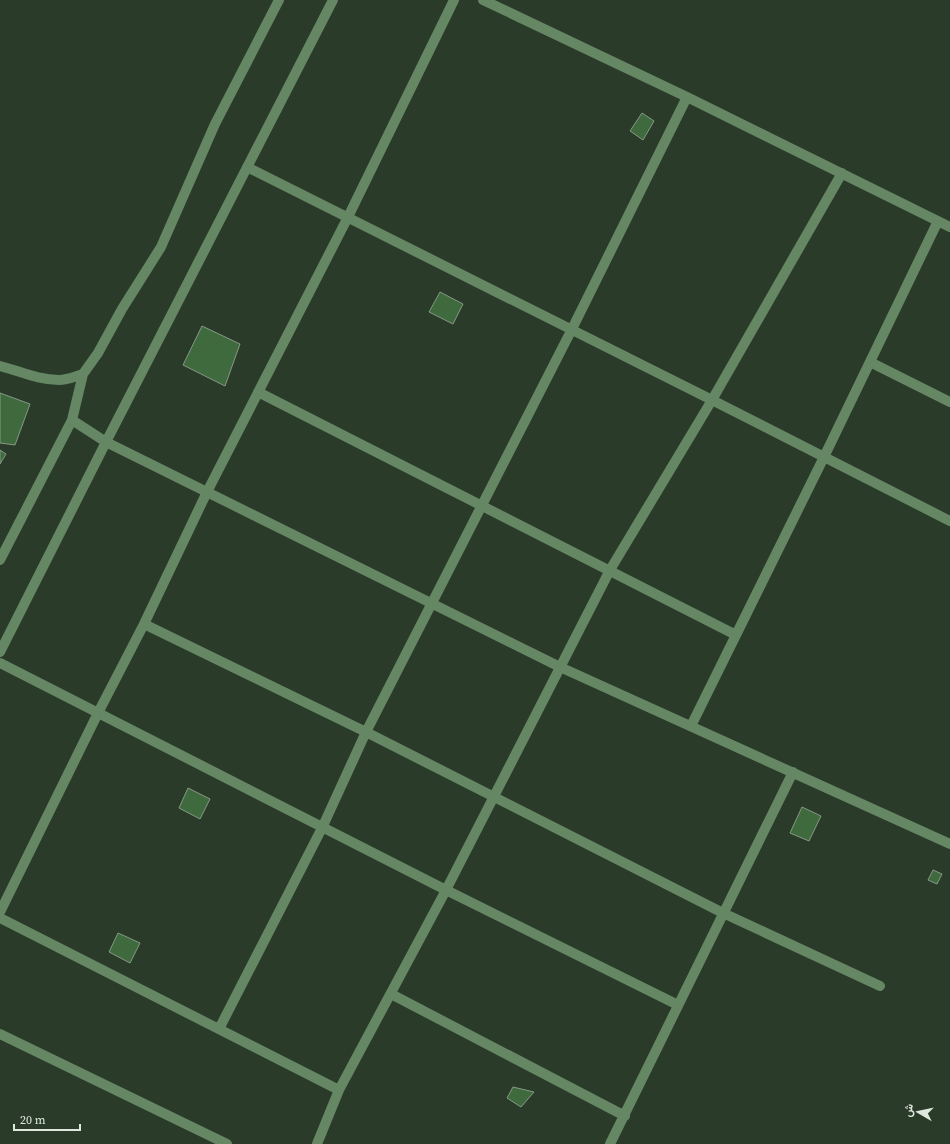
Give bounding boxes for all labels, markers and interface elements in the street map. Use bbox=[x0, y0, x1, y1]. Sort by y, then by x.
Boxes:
north arrow bbox=[898, 1092, 938, 1132]
text: ش bbox=[900, 1103, 917, 1118]
scale bar bbox=[14, 1106, 80, 1132]
text: 20 m bbox=[20, 1112, 46, 1128]

